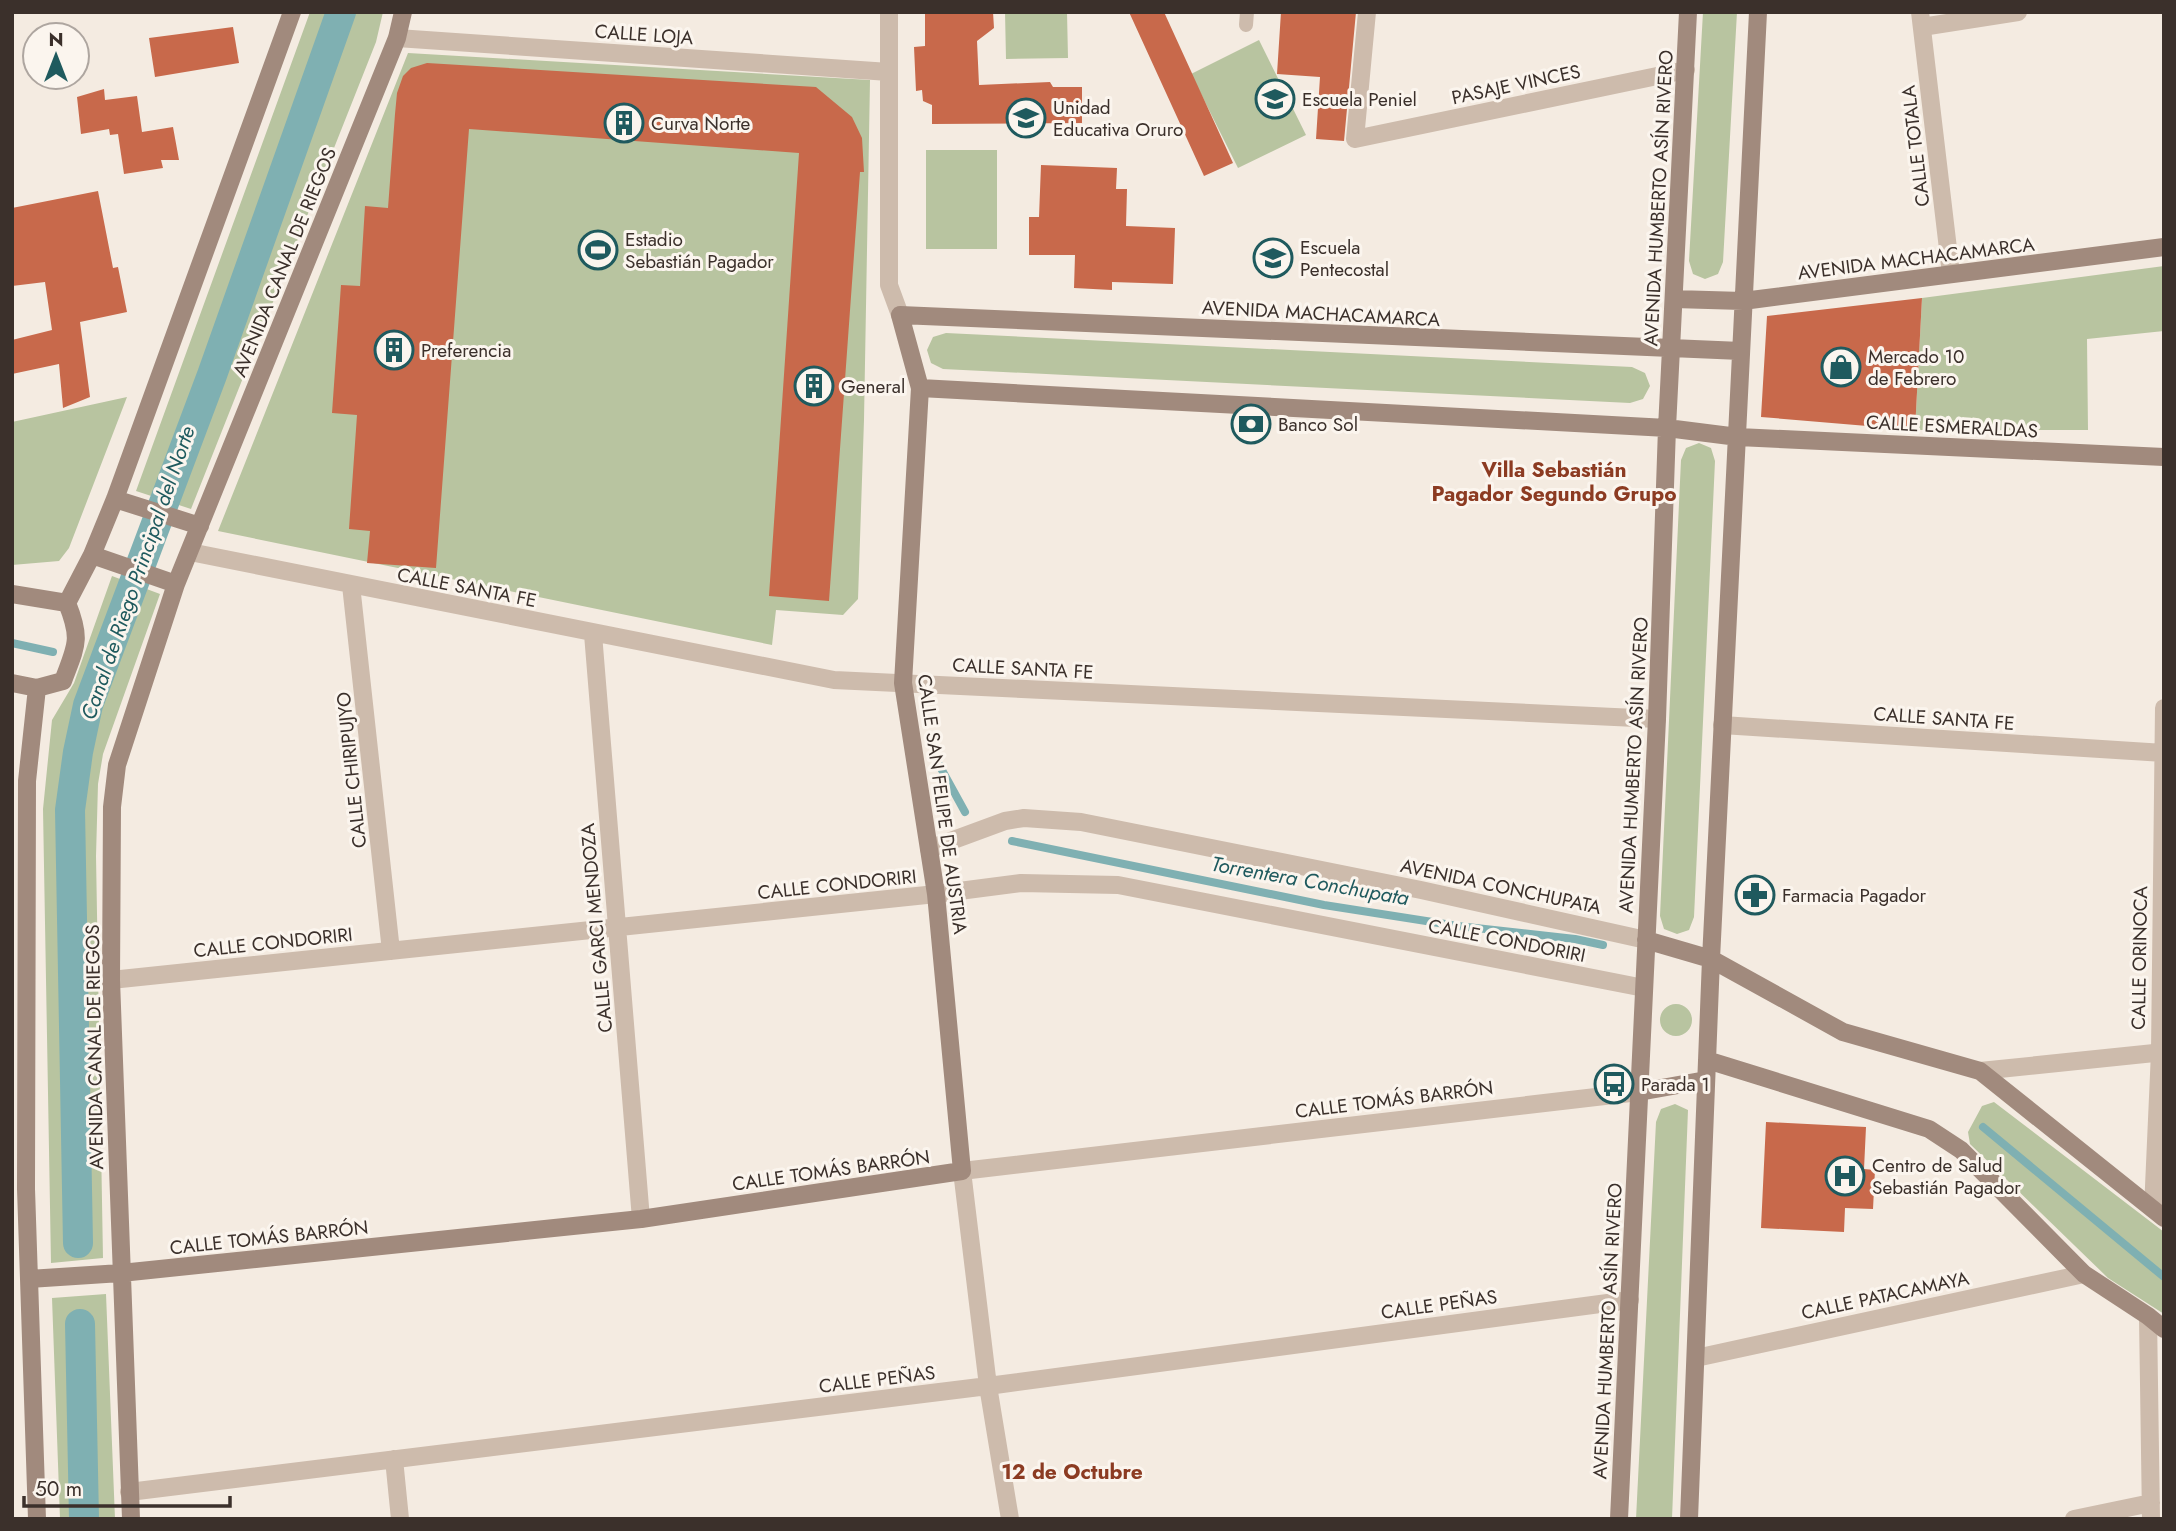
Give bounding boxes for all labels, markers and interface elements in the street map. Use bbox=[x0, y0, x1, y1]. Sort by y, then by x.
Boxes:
street label: CALLE LOJA bbox=[594, 18, 695, 51]
north arrow bbox=[21, 21, 91, 91]
text: N bbox=[48, 26, 64, 53]
street label: AVENIDA HUMBERTO ASÍN RIVERO bbox=[1637, 49, 1680, 347]
street label: PASAJE VINCES bbox=[1449, 58, 1583, 111]
school or university icon: Escuela Peniel bbox=[1254, 78, 1296, 120]
street label: CALLE TOTALA bbox=[1895, 83, 1936, 208]
place label: Escuela Peniel bbox=[1302, 86, 1417, 113]
place label: Unidad Educativa Oruro bbox=[1053, 94, 1183, 143]
school or university icon: Unidad Educativa Oruro bbox=[1005, 97, 1047, 139]
building icon: Curva Norte bbox=[603, 102, 645, 144]
place label: Curva Norte bbox=[651, 110, 750, 137]
street label: AVENIDA CANAL DE RIEGOS bbox=[226, 143, 343, 381]
place label: Estadio Sebastián Pagador bbox=[625, 226, 774, 275]
sports icon: Estadio Sebastián Pagador bbox=[577, 229, 619, 271]
street label: AVENIDA MACHACAMARCA bbox=[1796, 231, 2037, 286]
place label: Escuela Pentecostal bbox=[1300, 234, 1389, 283]
school or university icon: Escuela Pentecostal bbox=[1252, 237, 1294, 279]
street label: AVENIDA MACHACAMARCA bbox=[1201, 294, 1441, 333]
building icon: Preferencia bbox=[373, 329, 415, 371]
place label: Preferencia bbox=[421, 337, 511, 364]
place label: Mercado 10 de Febrero bbox=[1868, 343, 1964, 392]
shop icon: Mercado 10 de Febrero bbox=[1820, 346, 1862, 388]
building icon: General bbox=[793, 365, 835, 407]
place label: General bbox=[841, 373, 905, 400]
bank icon: Banco Sol bbox=[1230, 403, 1272, 445]
street label: CALLE ESMERALDAS bbox=[1865, 409, 2039, 444]
place label: Banco Sol bbox=[1278, 411, 1358, 438]
water label: Canal de Riego Principal del Norte bbox=[74, 422, 203, 724]
district label: Villa Sebastián Pagador Segundo Grupo bbox=[1431, 455, 1677, 509]
street label: CALLE SANTA FE bbox=[395, 561, 539, 614]
street label: AVENIDA HUMBERTO ASÍN RIVERO bbox=[1612, 616, 1655, 914]
street label: CALLE SANTA FE bbox=[952, 651, 1094, 686]
street label: CALLE SAN FELIPE DE AUSTRIA bbox=[911, 672, 974, 936]
street label: CALLE CHIRIPUJYO bbox=[330, 691, 373, 849]
street label: CALLE SANTA FE bbox=[1873, 700, 2015, 737]
street label: CALLE GARCI MENDOZA bbox=[574, 822, 619, 1034]
water label: Torrentera Conchupata bbox=[1209, 849, 1412, 913]
street label: AVENIDA CONCHUPATA bbox=[1398, 852, 1604, 921]
street label: CALLE CONDORIRI bbox=[756, 863, 918, 906]
pharmacy icon: Farmacia Pagador bbox=[1734, 874, 1776, 916]
place label: Farmacia Pagador bbox=[1782, 882, 1927, 909]
street label: CALLE ORINOCA bbox=[2125, 885, 2154, 1030]
street label: CALLE CONDORIRI bbox=[1426, 912, 1588, 969]
street label: CALLE CONDORIRI bbox=[192, 921, 354, 964]
street label: AVENIDA CANAL DE RIEGOS bbox=[79, 924, 110, 1170]
bus stop icon: Parada 1 bbox=[1593, 1063, 1635, 1105]
place label: Parada 1 bbox=[1641, 1071, 1710, 1098]
street label: CALLE TOMÁS BARRÓN bbox=[1293, 1074, 1495, 1125]
street label: CALLE TOMÁS BARRÓN bbox=[730, 1143, 932, 1198]
place label: Centro de Salud Sebastián Pagador bbox=[1872, 1152, 2021, 1201]
hospital icon: Centro de Salud Sebastián Pagador bbox=[1824, 1155, 1866, 1197]
street label: AVENIDA HUMBERTO ASÍN RIVERO bbox=[1586, 1182, 1629, 1480]
street label: CALLE TOMÁS BARRÓN bbox=[169, 1214, 370, 1261]
street label: CALLE PATACAMAYA bbox=[1799, 1264, 1972, 1326]
street label: CALLE PEÑAS bbox=[1379, 1283, 1499, 1326]
street label: CALLE PEÑAS bbox=[817, 1359, 937, 1400]
district label: 12 de Octubre bbox=[1001, 1457, 1143, 1487]
scale bar bbox=[24, 1464, 231, 1508]
text: 50 m bbox=[35, 1474, 82, 1504]

